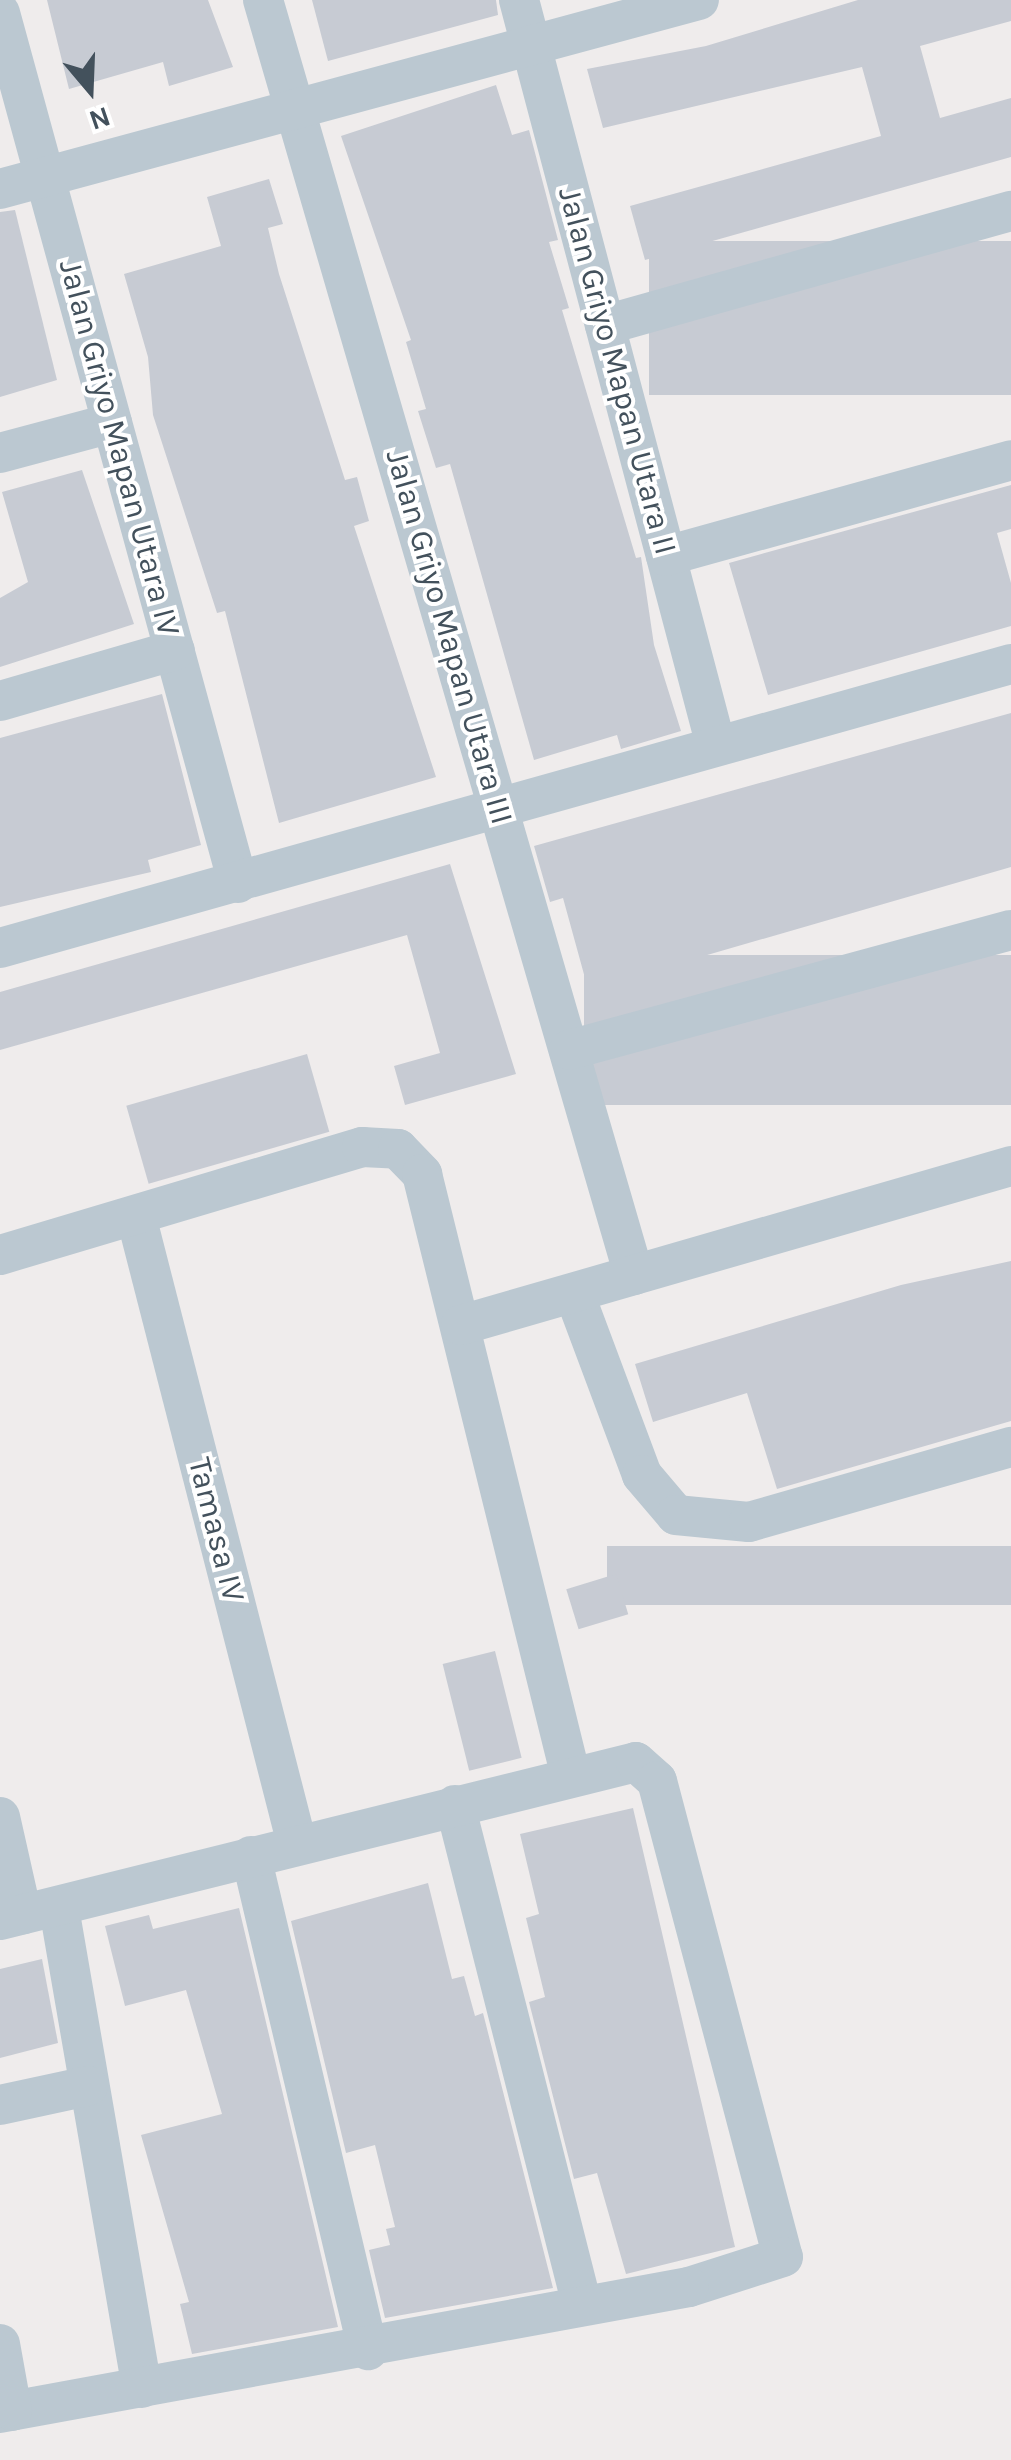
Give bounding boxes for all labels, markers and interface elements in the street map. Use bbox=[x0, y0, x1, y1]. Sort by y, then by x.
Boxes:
north arrow bbox=[40, 40, 140, 140]
text: N bbox=[85, 100, 115, 138]
street label: Jalan Griyo Mapan Utara II bbox=[549, 183, 685, 559]
street label: Jalan Griyo Mapan Utara IV bbox=[50, 256, 188, 640]
street label: Jalan Griyo Mapan Utara III bbox=[377, 445, 521, 829]
street label: Tamasa IV bbox=[180, 1454, 252, 1606]

